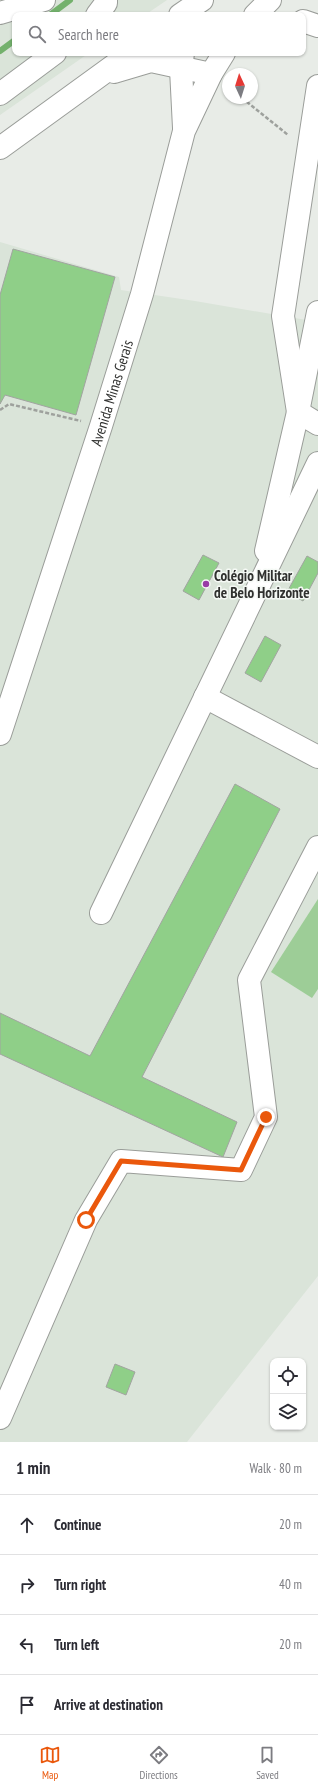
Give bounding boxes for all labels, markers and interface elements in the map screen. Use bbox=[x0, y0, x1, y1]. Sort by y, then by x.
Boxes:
search box bbox=[12, 12, 306, 56]
icon: search bbox=[26, 23, 48, 45]
text: Search here bbox=[58, 25, 119, 44]
north arrow bbox=[222, 68, 258, 104]
street label: Avenida Minas Gerais bbox=[86, 337, 137, 448]
place label: Colégio Militar de Belo Horizonte bbox=[214, 566, 310, 602]
marker: Colégio Militar de Belo Horizonte bbox=[201, 579, 211, 589]
route end bbox=[257, 1108, 275, 1126]
route start bbox=[77, 1211, 95, 1229]
map controls bbox=[270, 1358, 306, 1430]
button: locate bbox=[270, 1358, 306, 1394]
button: layers bbox=[270, 1394, 306, 1430]
text: 1 min bbox=[16, 1457, 50, 1479]
text: Walk · 80 m bbox=[250, 1460, 302, 1477]
icon: ahead bbox=[16, 1514, 38, 1536]
text: Continue bbox=[54, 1515, 101, 1534]
text: 20 m bbox=[279, 1516, 302, 1533]
icon: right bbox=[16, 1574, 38, 1596]
text: Turn right bbox=[54, 1575, 106, 1594]
text: 40 m bbox=[279, 1576, 302, 1593]
icon: left bbox=[16, 1634, 38, 1656]
text: Turn left bbox=[54, 1635, 99, 1654]
text: 20 m bbox=[279, 1636, 302, 1653]
icon: arrive bbox=[16, 1694, 38, 1716]
text: Arrive at destination bbox=[54, 1695, 163, 1714]
tab: Map bbox=[39, 1744, 61, 1782]
tab: Directions bbox=[140, 1744, 178, 1782]
tab: Saved bbox=[256, 1744, 279, 1782]

